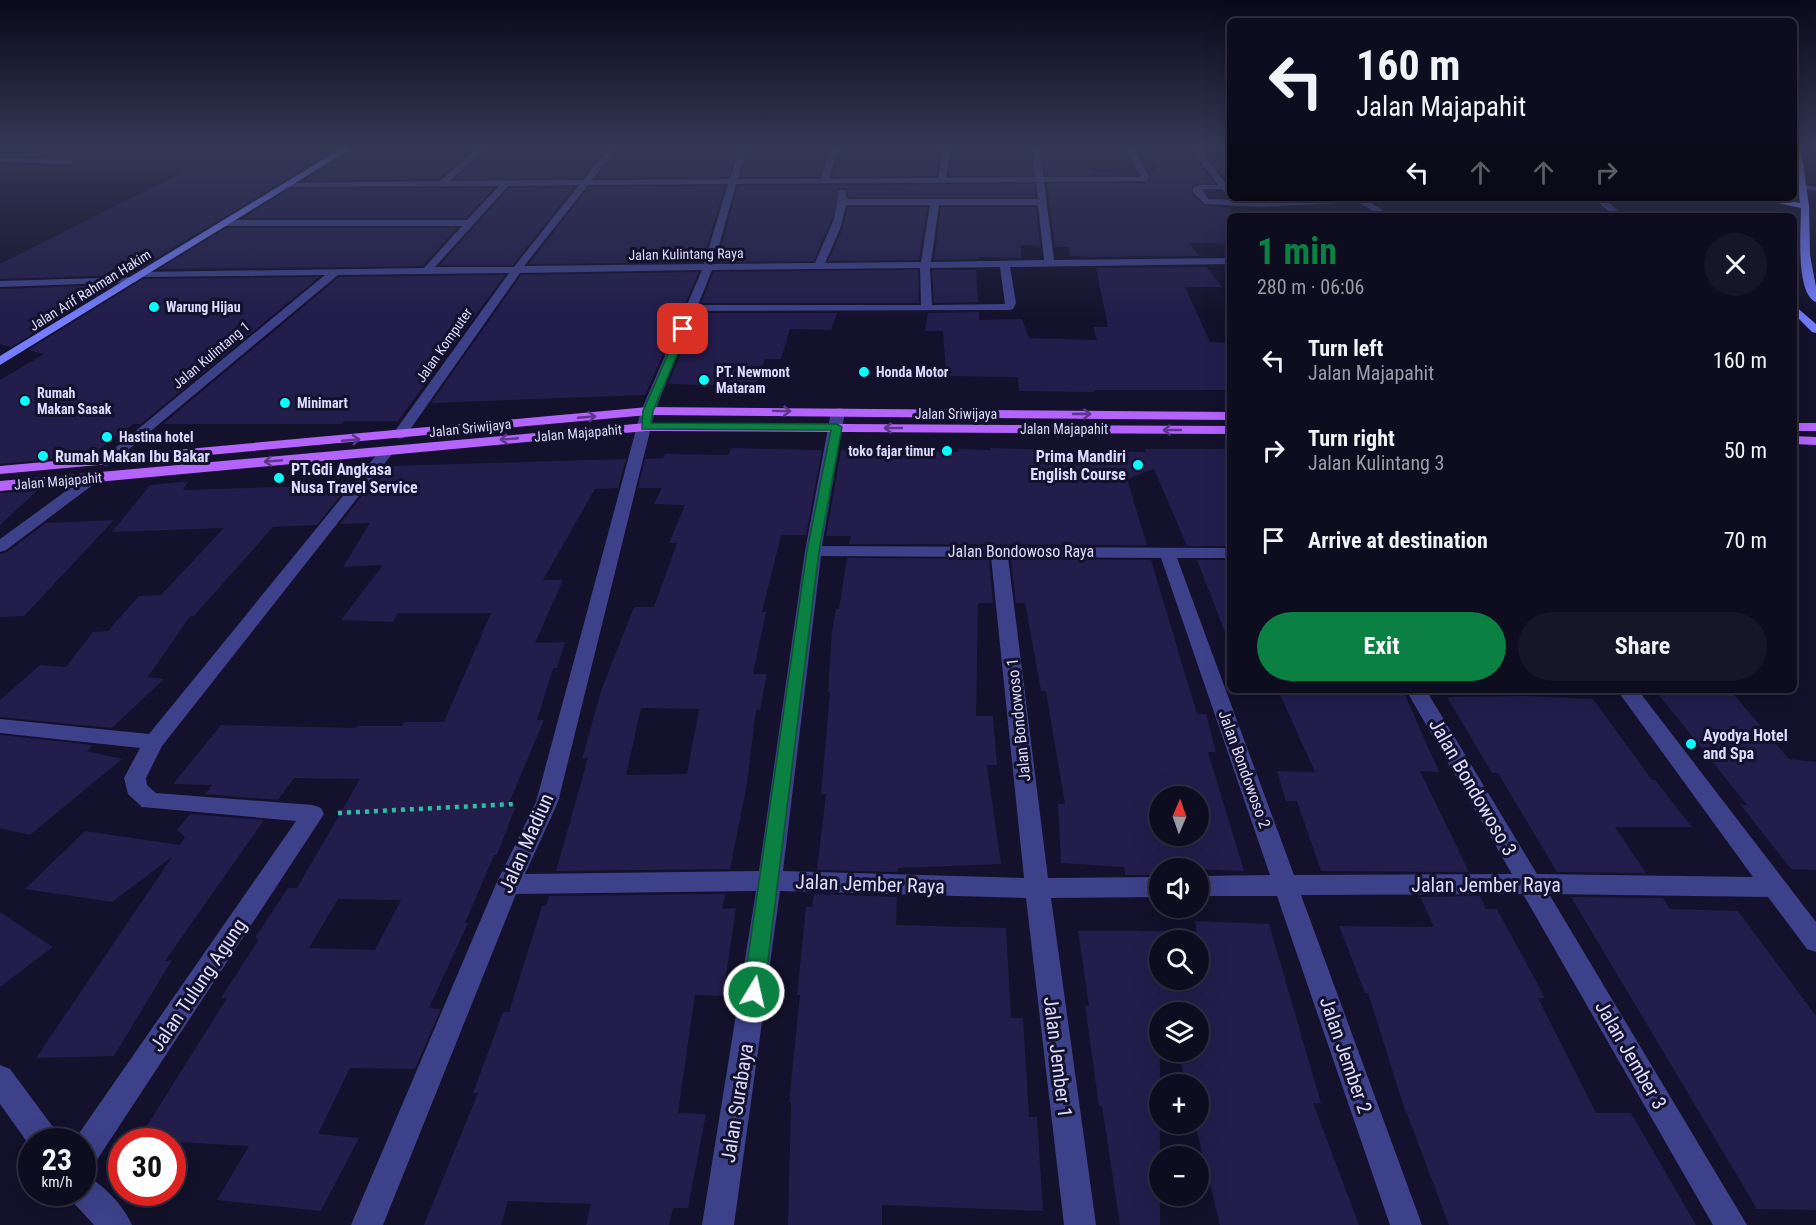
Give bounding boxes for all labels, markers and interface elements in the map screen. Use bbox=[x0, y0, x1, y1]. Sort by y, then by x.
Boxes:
text: 160 m bbox=[1356, 41, 1461, 90]
icon: left bbox=[1257, 42, 1335, 120]
text: Jalan Majapahit bbox=[1356, 91, 1526, 123]
icon: left bbox=[1401, 156, 1434, 189]
icon: ahead bbox=[1464, 156, 1497, 189]
icon: ahead bbox=[1527, 156, 1560, 189]
icon: right bbox=[1590, 156, 1623, 189]
text: 1 min bbox=[1257, 231, 1337, 273]
button: close bbox=[1704, 233, 1767, 296]
street label: Jalan Kulintang Raya bbox=[628, 245, 744, 263]
street label: Jalan Arif Rahman Hakim bbox=[26, 246, 154, 334]
text: 280 m · 06:06 bbox=[1257, 275, 1364, 299]
place label: Warung Hijau bbox=[166, 299, 241, 315]
marker: Warung Hijau bbox=[147, 300, 161, 314]
pin bbox=[657, 303, 708, 354]
street label: Jalan Komputer bbox=[412, 305, 476, 385]
icon: arrive bbox=[666, 312, 699, 345]
street label: Jalan Kulintang 1 bbox=[169, 318, 253, 392]
text: Turn left bbox=[1308, 336, 1383, 361]
icon: left bbox=[1257, 344, 1290, 377]
text: 160 m bbox=[1713, 348, 1767, 373]
text: Jalan Majapahit bbox=[1308, 361, 1434, 385]
place label: PT. Newmont Mataram bbox=[716, 364, 790, 396]
place label: Honda Motor bbox=[876, 364, 949, 380]
marker: Honda Motor bbox=[857, 365, 871, 379]
marker: PT. Newmont Mataram bbox=[697, 373, 711, 387]
place label: Rumah Makan Sasak bbox=[37, 385, 112, 417]
marker: Rumah Makan Sasak bbox=[18, 394, 32, 408]
place label: Minimart bbox=[297, 395, 348, 411]
marker: Minimart bbox=[278, 396, 292, 410]
one-way arrow bbox=[771, 405, 791, 417]
street label: Jalan Sriwijaya bbox=[915, 406, 997, 422]
one-way arrow bbox=[1071, 408, 1091, 420]
one-way arrow bbox=[577, 411, 596, 422]
street label: Jalan Sriwijaya bbox=[428, 416, 512, 440]
street label: Jalan Majapahit bbox=[533, 421, 623, 445]
street label: Jalan Majapahit bbox=[1020, 421, 1108, 437]
one-way arrow bbox=[883, 422, 903, 434]
one-way arrow bbox=[1162, 424, 1182, 436]
text: Turn right bbox=[1308, 426, 1395, 451]
place label: Hastina hotel bbox=[119, 429, 193, 445]
marker: Hastina hotel bbox=[100, 430, 114, 444]
one-way arrow bbox=[341, 434, 361, 445]
one-way arrow bbox=[500, 434, 520, 445]
icon: right bbox=[1257, 434, 1290, 467]
text: 50 m bbox=[1724, 438, 1767, 463]
place label: toko fajar timur bbox=[848, 443, 935, 459]
marker: toko fajar timur bbox=[940, 444, 954, 458]
place label: Rumah Makan Ibu Bakar bbox=[55, 447, 210, 466]
place label: Prima Mandiri English Course bbox=[1030, 447, 1126, 484]
marker: Rumah Makan Ibu Bakar bbox=[36, 449, 50, 463]
text: Jalan Kulintang 3 bbox=[1308, 451, 1444, 475]
one-way arrow bbox=[264, 456, 284, 467]
marker: Prima Mandiri English Course bbox=[1131, 458, 1145, 472]
place label: PT.Gdi Angkasa Nusa Travel Service bbox=[291, 460, 418, 497]
street label: Jalan Majapahit bbox=[13, 469, 103, 493]
marker: PT.Gdi Angkasa Nusa Travel Service bbox=[272, 471, 286, 485]
icon: arrive bbox=[1257, 524, 1290, 557]
text: Arrive at destination bbox=[1308, 528, 1488, 553]
text: 70 m bbox=[1724, 528, 1767, 553]
street label: Jalan Bondowoso Raya bbox=[948, 542, 1094, 561]
button: Exit bbox=[1257, 612, 1506, 681]
button: Share bbox=[1518, 612, 1767, 681]
street label: Jalan Bondowoso 1 bbox=[1003, 657, 1034, 783]
street label: Jalan Bondowoso 2 bbox=[1214, 708, 1275, 831]
street label: Jalan Bondowoso 3 bbox=[1424, 714, 1522, 860]
place label: Ayodya Hotel and Spa bbox=[1703, 726, 1788, 763]
marker: Ayodya Hotel and Spa bbox=[1684, 737, 1698, 751]
north arrow bbox=[1149, 786, 1209, 846]
map controls bbox=[1149, 786, 1209, 1206]
street label: Jalan Madiun bbox=[493, 790, 559, 896]
button: sound bbox=[1149, 858, 1209, 918]
street label: Jalan Jember Raya bbox=[795, 869, 945, 899]
street label: Jalan Jember Raya bbox=[1411, 873, 1561, 897]
street label: Jalan Tulung Agung bbox=[145, 914, 251, 1056]
button: search bbox=[1149, 930, 1209, 990]
position arrow bbox=[722, 960, 786, 1024]
street label: Jalan Jember 2 bbox=[1315, 994, 1377, 1117]
street label: Jalan Jember 1 bbox=[1039, 995, 1077, 1119]
street label: Jalan Jember 3 bbox=[1590, 996, 1672, 1114]
button: layers bbox=[1149, 1002, 1209, 1062]
street label: Jalan Surabaya bbox=[716, 1042, 758, 1164]
button: + bbox=[1149, 1074, 1209, 1134]
speed limit sign: 30 bbox=[108, 1128, 186, 1206]
text: 23 bbox=[42, 1142, 72, 1177]
button: − bbox=[1149, 1146, 1209, 1206]
text: km/h bbox=[42, 1173, 72, 1191]

